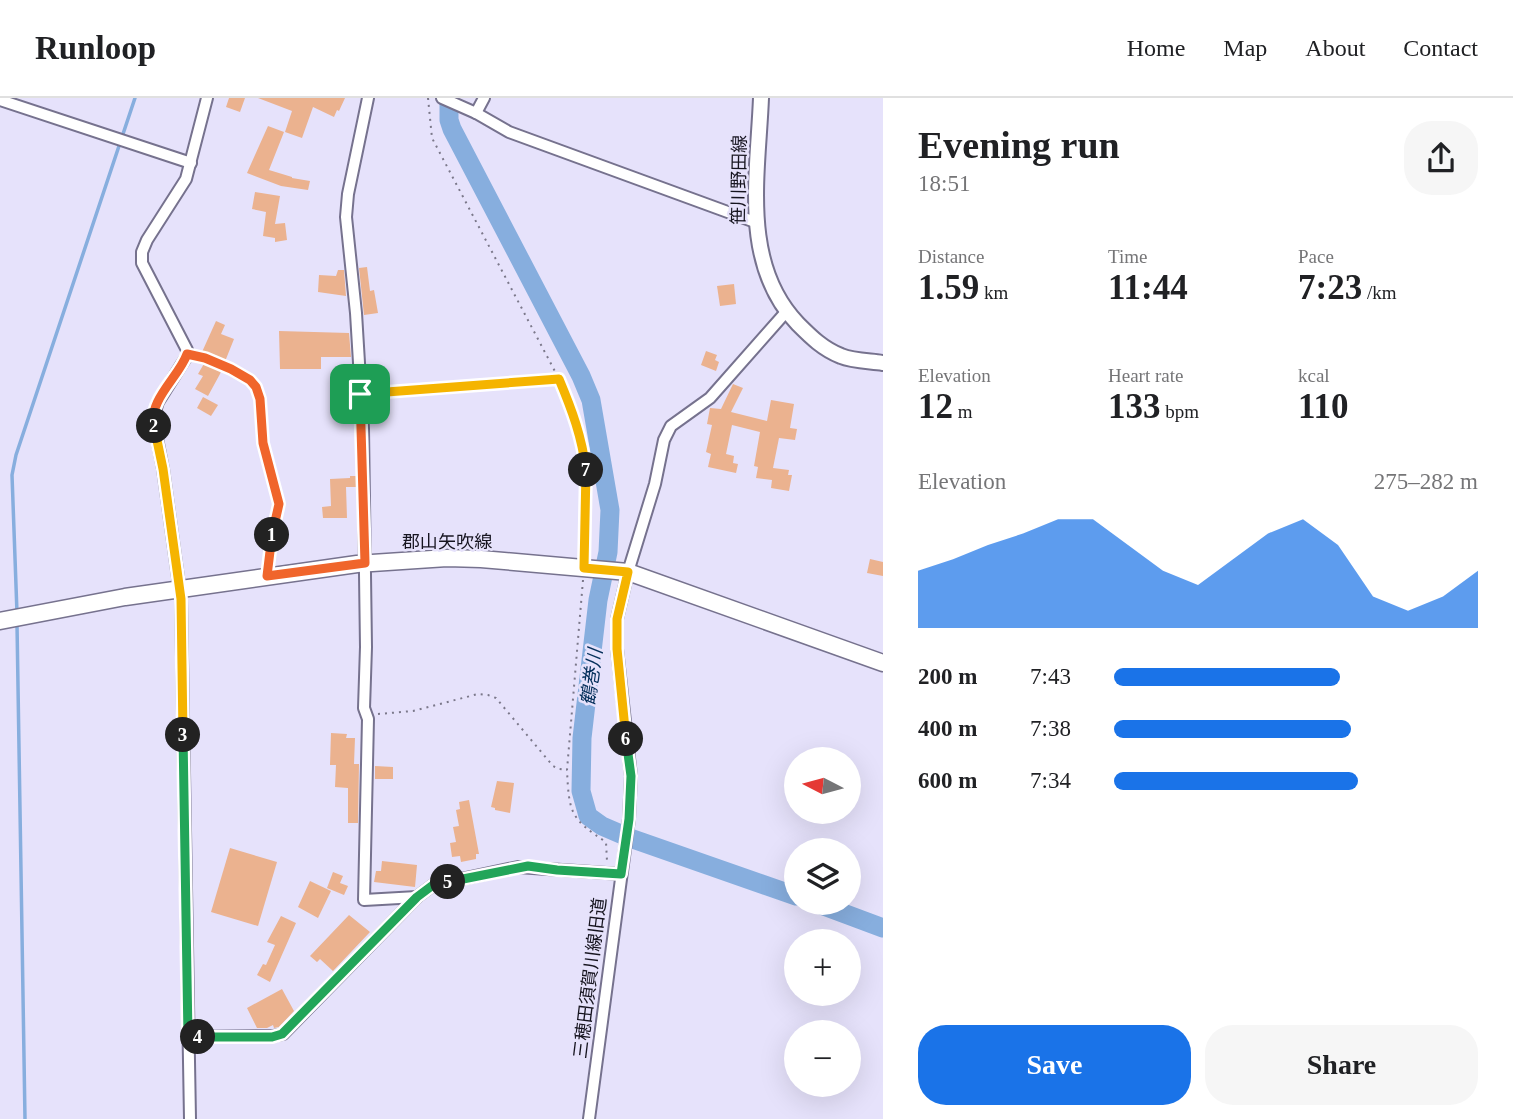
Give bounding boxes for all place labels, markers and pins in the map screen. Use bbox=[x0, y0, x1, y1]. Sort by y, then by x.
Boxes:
pin bbox=[330, 364, 390, 424]
pin: 2 bbox=[136, 408, 172, 444]
pin: 7 bbox=[568, 452, 604, 488]
pin: 1 bbox=[254, 518, 290, 552]
pin: 3 bbox=[166, 718, 200, 752]
pin: 6 bbox=[608, 722, 644, 756]
pin: 5 bbox=[430, 864, 466, 900]
pin: 4 bbox=[180, 1020, 216, 1054]

